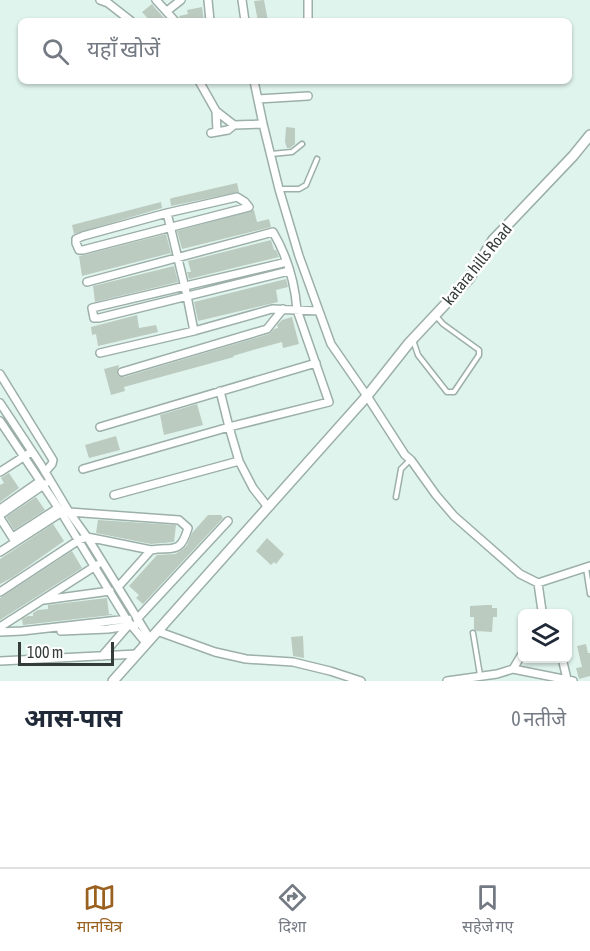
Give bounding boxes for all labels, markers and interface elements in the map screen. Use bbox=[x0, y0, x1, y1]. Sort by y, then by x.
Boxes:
search box bbox=[18, 18, 572, 84]
icon: search bbox=[39, 35, 72, 68]
text: यहाँ खोजें bbox=[87, 36, 160, 62]
street label: katara hills Road bbox=[439, 220, 515, 308]
map controls bbox=[518, 609, 572, 663]
button: layers bbox=[518, 609, 572, 663]
scale bar bbox=[18, 639, 114, 666]
text: 100 m bbox=[27, 643, 63, 661]
text: आस-पास bbox=[24, 703, 122, 733]
text: 0 नतीजे bbox=[511, 707, 566, 730]
tab: मानचित्र bbox=[77, 881, 122, 939]
tab: दिशा bbox=[276, 881, 309, 939]
tab: सहेजे गए bbox=[462, 881, 513, 939]

